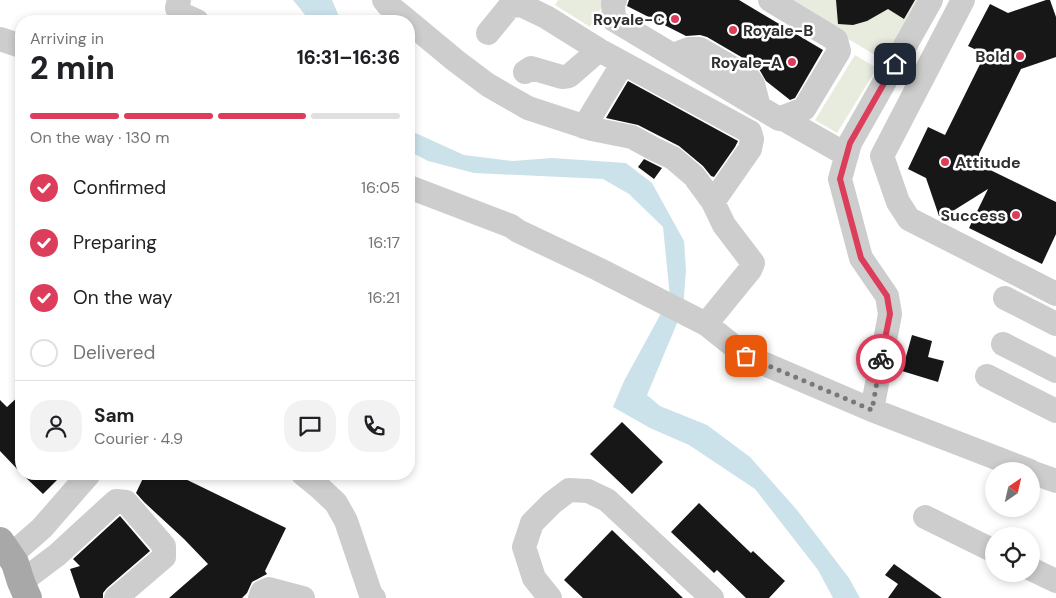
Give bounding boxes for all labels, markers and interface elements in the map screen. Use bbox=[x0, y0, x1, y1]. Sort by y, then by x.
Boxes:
place label: Royale-C bbox=[593, 9, 665, 30]
marker: Royale-C bbox=[669, 13, 681, 25]
place label: Royale-B bbox=[743, 20, 813, 41]
marker: Royale-B bbox=[727, 24, 739, 36]
text: Arriving in bbox=[30, 28, 104, 49]
pin bbox=[874, 43, 916, 85]
text: 16:31–16:36 bbox=[297, 45, 400, 70]
place label: Bold bbox=[975, 46, 1010, 67]
text: 2 min bbox=[30, 47, 115, 89]
icon: home bbox=[881, 50, 909, 78]
marker: Bold bbox=[1014, 50, 1026, 62]
place label: Royale-A bbox=[711, 52, 782, 73]
marker: Royale-A bbox=[786, 56, 798, 68]
text: On the way · 130 m bbox=[30, 127, 170, 148]
place label: Attitude bbox=[955, 152, 1021, 173]
marker: Attitude bbox=[939, 156, 951, 168]
icon: check bbox=[30, 174, 58, 202]
text: Confirmed bbox=[73, 175, 166, 200]
text: 16:05 bbox=[361, 177, 400, 198]
place label: Success bbox=[940, 205, 1006, 226]
marker: Success bbox=[1010, 209, 1022, 221]
icon: check bbox=[30, 229, 58, 257]
text: Preparing bbox=[73, 230, 157, 255]
text: 16:17 bbox=[368, 232, 400, 253]
icon: check bbox=[30, 284, 58, 312]
text: On the way bbox=[73, 285, 173, 310]
text: 16:21 bbox=[368, 287, 400, 308]
courier bbox=[856, 334, 906, 384]
pin bbox=[725, 335, 767, 377]
text: Delivered bbox=[73, 340, 155, 365]
icon: bag bbox=[732, 342, 760, 370]
icon: bike bbox=[867, 345, 895, 373]
button: person bbox=[30, 400, 82, 452]
button: chat bbox=[284, 400, 336, 452]
button: phone bbox=[348, 400, 400, 452]
text: Sam bbox=[94, 403, 135, 428]
text: Courier · 4.9 bbox=[94, 428, 183, 449]
north arrow bbox=[985, 462, 1040, 518]
map controls bbox=[985, 462, 1040, 582]
button: locate bbox=[985, 527, 1040, 582]

